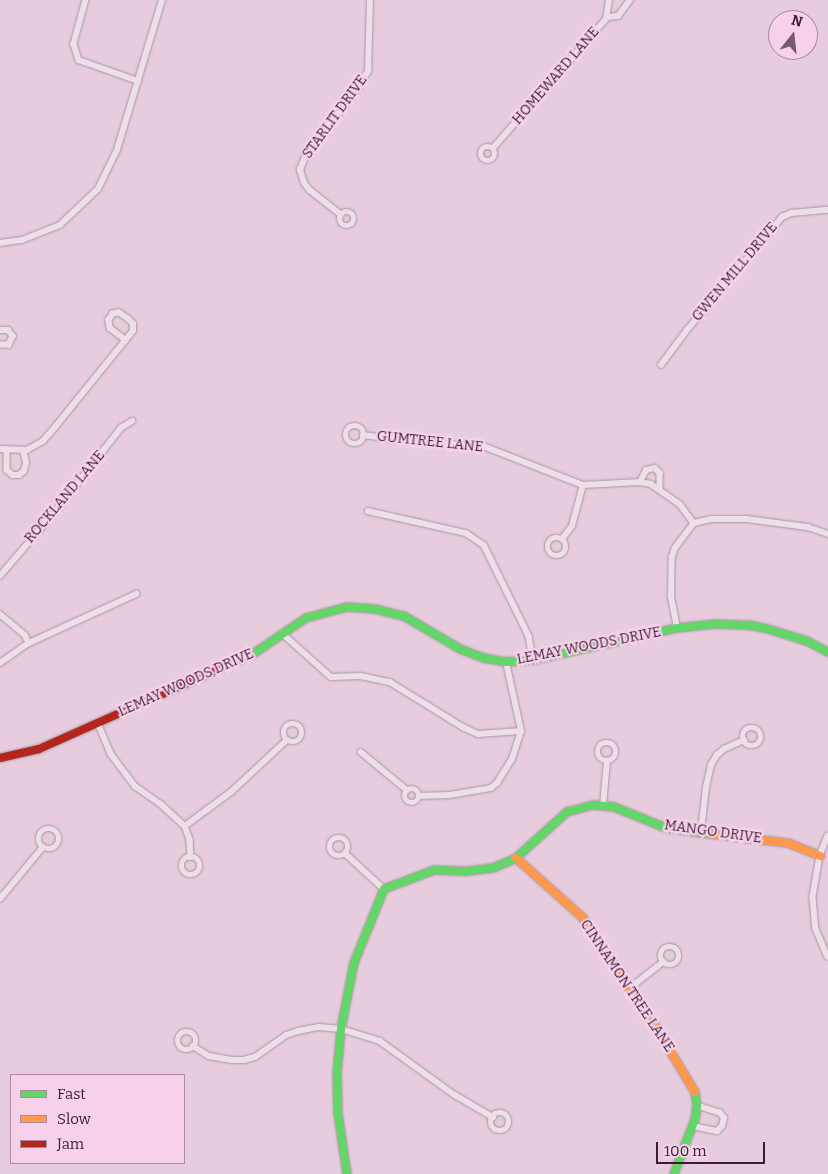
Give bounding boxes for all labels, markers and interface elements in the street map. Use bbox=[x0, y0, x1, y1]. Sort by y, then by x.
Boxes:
north arrow bbox=[768, 10, 818, 60]
text: N bbox=[789, 11, 805, 31]
street label: HOMEWARD LANE bbox=[509, 24, 603, 128]
street label: STARLIT DRIVE bbox=[299, 72, 371, 162]
street label: GWEN MILL DRIVE bbox=[689, 219, 781, 325]
street label: GUMTREE LANE bbox=[376, 428, 484, 456]
street label: ROCKLAND LANE bbox=[21, 447, 109, 547]
street label: LEMAY WOODS DRIVE bbox=[515, 624, 663, 668]
street label: LEMAY WOODS DRIVE bbox=[116, 646, 256, 720]
street label: MANGO DRIVE bbox=[663, 817, 763, 847]
street label: CINNAMON TREE LANE bbox=[576, 917, 678, 1055]
legend bbox=[10, 1074, 185, 1164]
text: Fast bbox=[57, 1085, 86, 1103]
text: Slow bbox=[57, 1110, 91, 1128]
scale bar bbox=[658, 1132, 767, 1164]
text: Jam bbox=[57, 1135, 84, 1153]
text: 100 m bbox=[664, 1142, 707, 1160]

